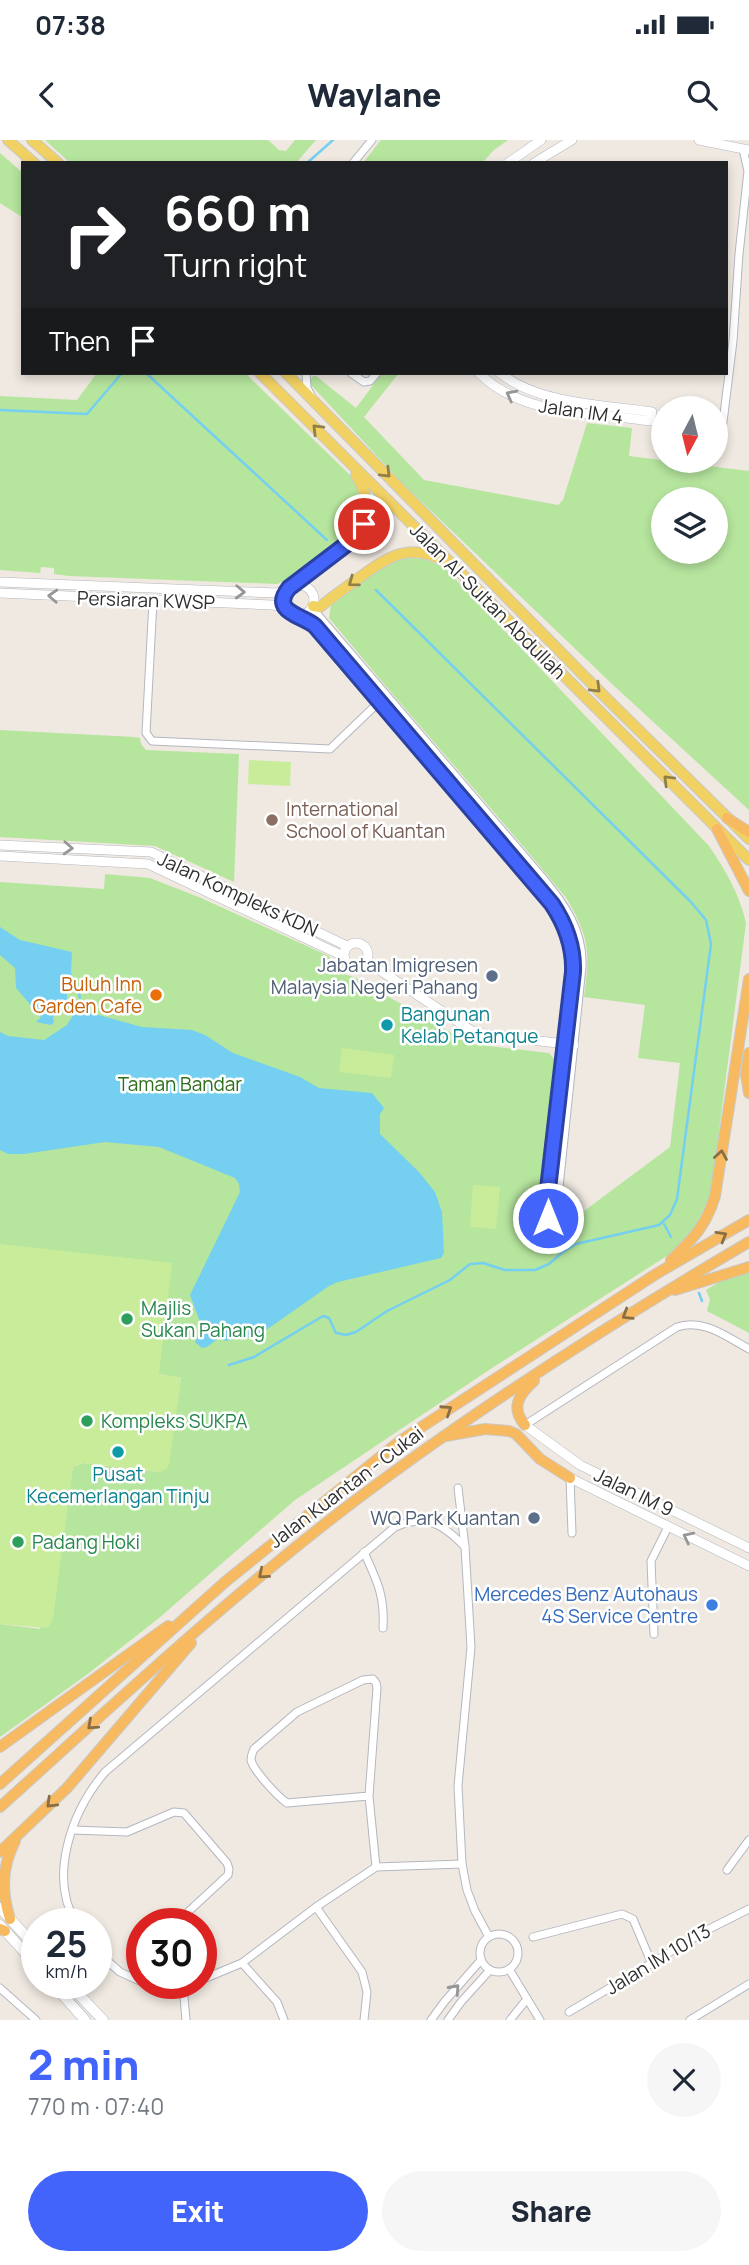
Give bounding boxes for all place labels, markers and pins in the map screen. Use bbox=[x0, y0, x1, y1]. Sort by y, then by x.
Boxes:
pin bbox=[334, 494, 394, 554]
place label: International School of Kuantan bbox=[286, 796, 445, 844]
marker: International School of Kuantan bbox=[264, 812, 280, 828]
place label: Jabatan Imigresen Malaysia Negeri Pahang bbox=[271, 952, 478, 1000]
marker: Jabatan Imigresen Malaysia Negeri Pahang bbox=[484, 968, 500, 984]
place label: Buluh Inn Garden Cafe bbox=[33, 971, 142, 1019]
marker: Buluh Inn Garden Cafe bbox=[148, 987, 164, 1003]
place label: Bangunan Kelab Petanque bbox=[401, 1001, 538, 1049]
marker: Bangunan Kelab Petanque bbox=[379, 1017, 395, 1033]
place label: Majlis Sukan Pahang bbox=[141, 1295, 265, 1343]
marker: Majlis Sukan Pahang bbox=[119, 1311, 135, 1327]
place label: Kompleks SUKPA bbox=[101, 1408, 248, 1434]
marker: Kompleks SUKPA bbox=[79, 1413, 95, 1429]
marker: Pusat Kecemerlangan Tinju bbox=[110, 1444, 126, 1460]
place label: Pusat Kecemerlangan Tinju bbox=[27, 1461, 209, 1509]
place label: WQ Park Kuantan bbox=[370, 1505, 520, 1531]
marker: WQ Park Kuantan bbox=[526, 1510, 542, 1526]
place label: Padang Hoki bbox=[32, 1529, 140, 1555]
marker: Padang Hoki bbox=[10, 1534, 26, 1550]
place label: Mercedes Benz Autohaus 4S Service Centre bbox=[474, 1581, 698, 1629]
marker: Mercedes Benz Autohaus 4S Service Centre bbox=[704, 1597, 720, 1613]

